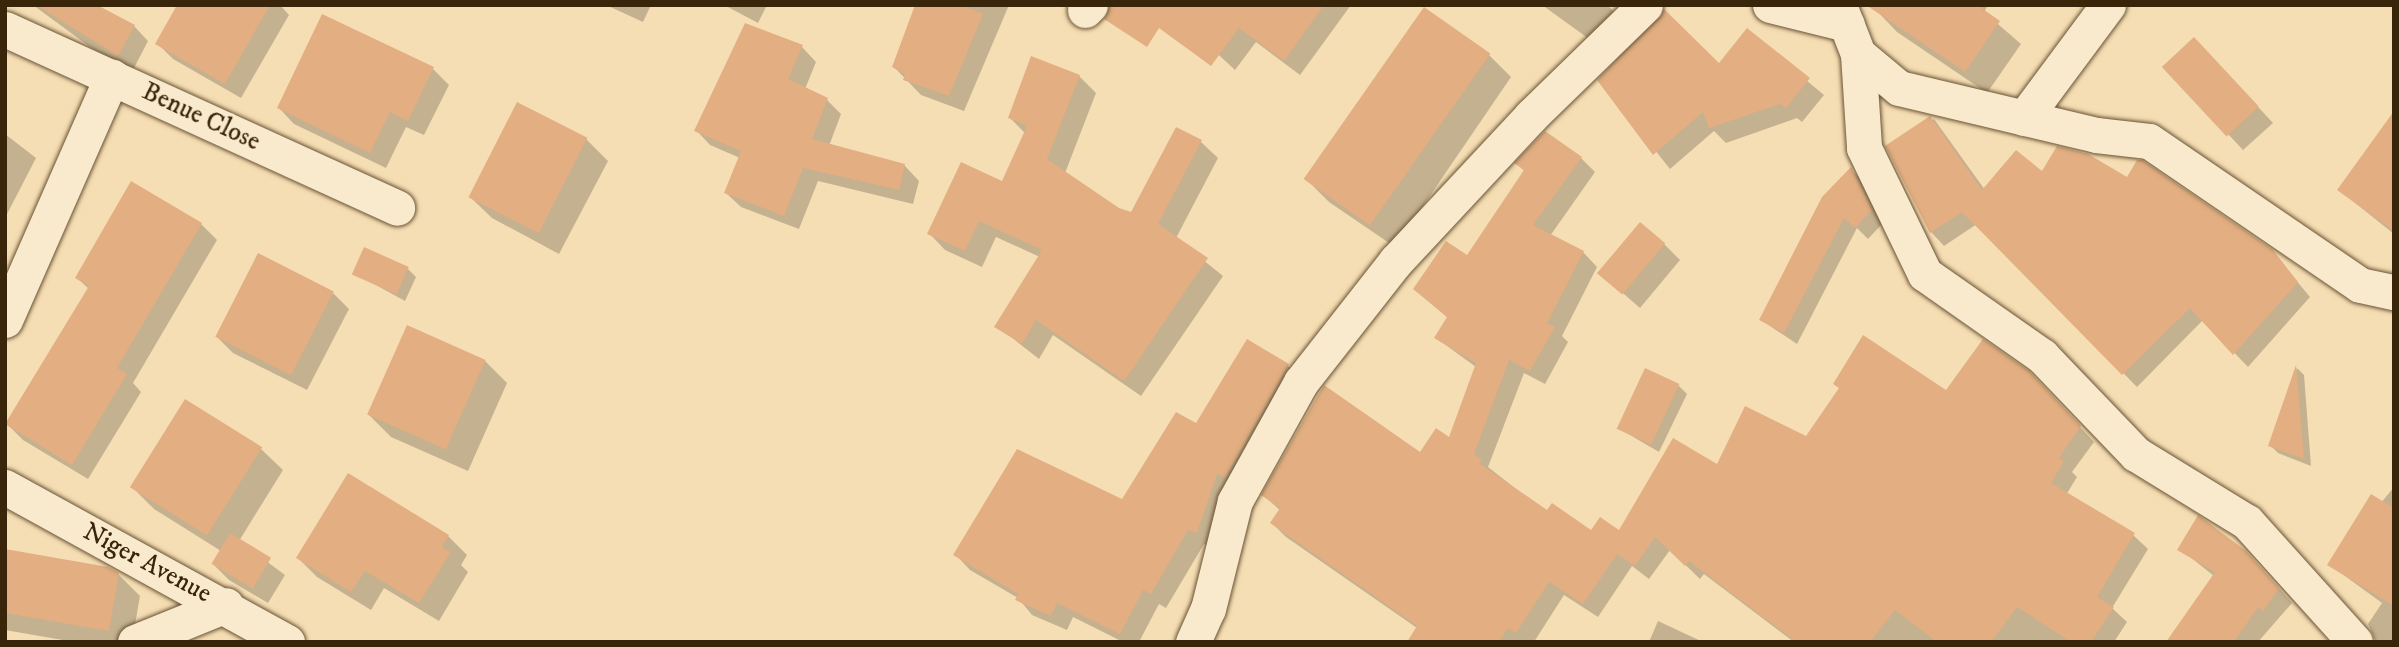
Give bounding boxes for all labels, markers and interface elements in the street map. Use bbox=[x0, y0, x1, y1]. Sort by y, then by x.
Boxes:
street label: Benue Close bbox=[137, 76, 265, 158]
street label: Niger Avenue bbox=[77, 516, 217, 610]

